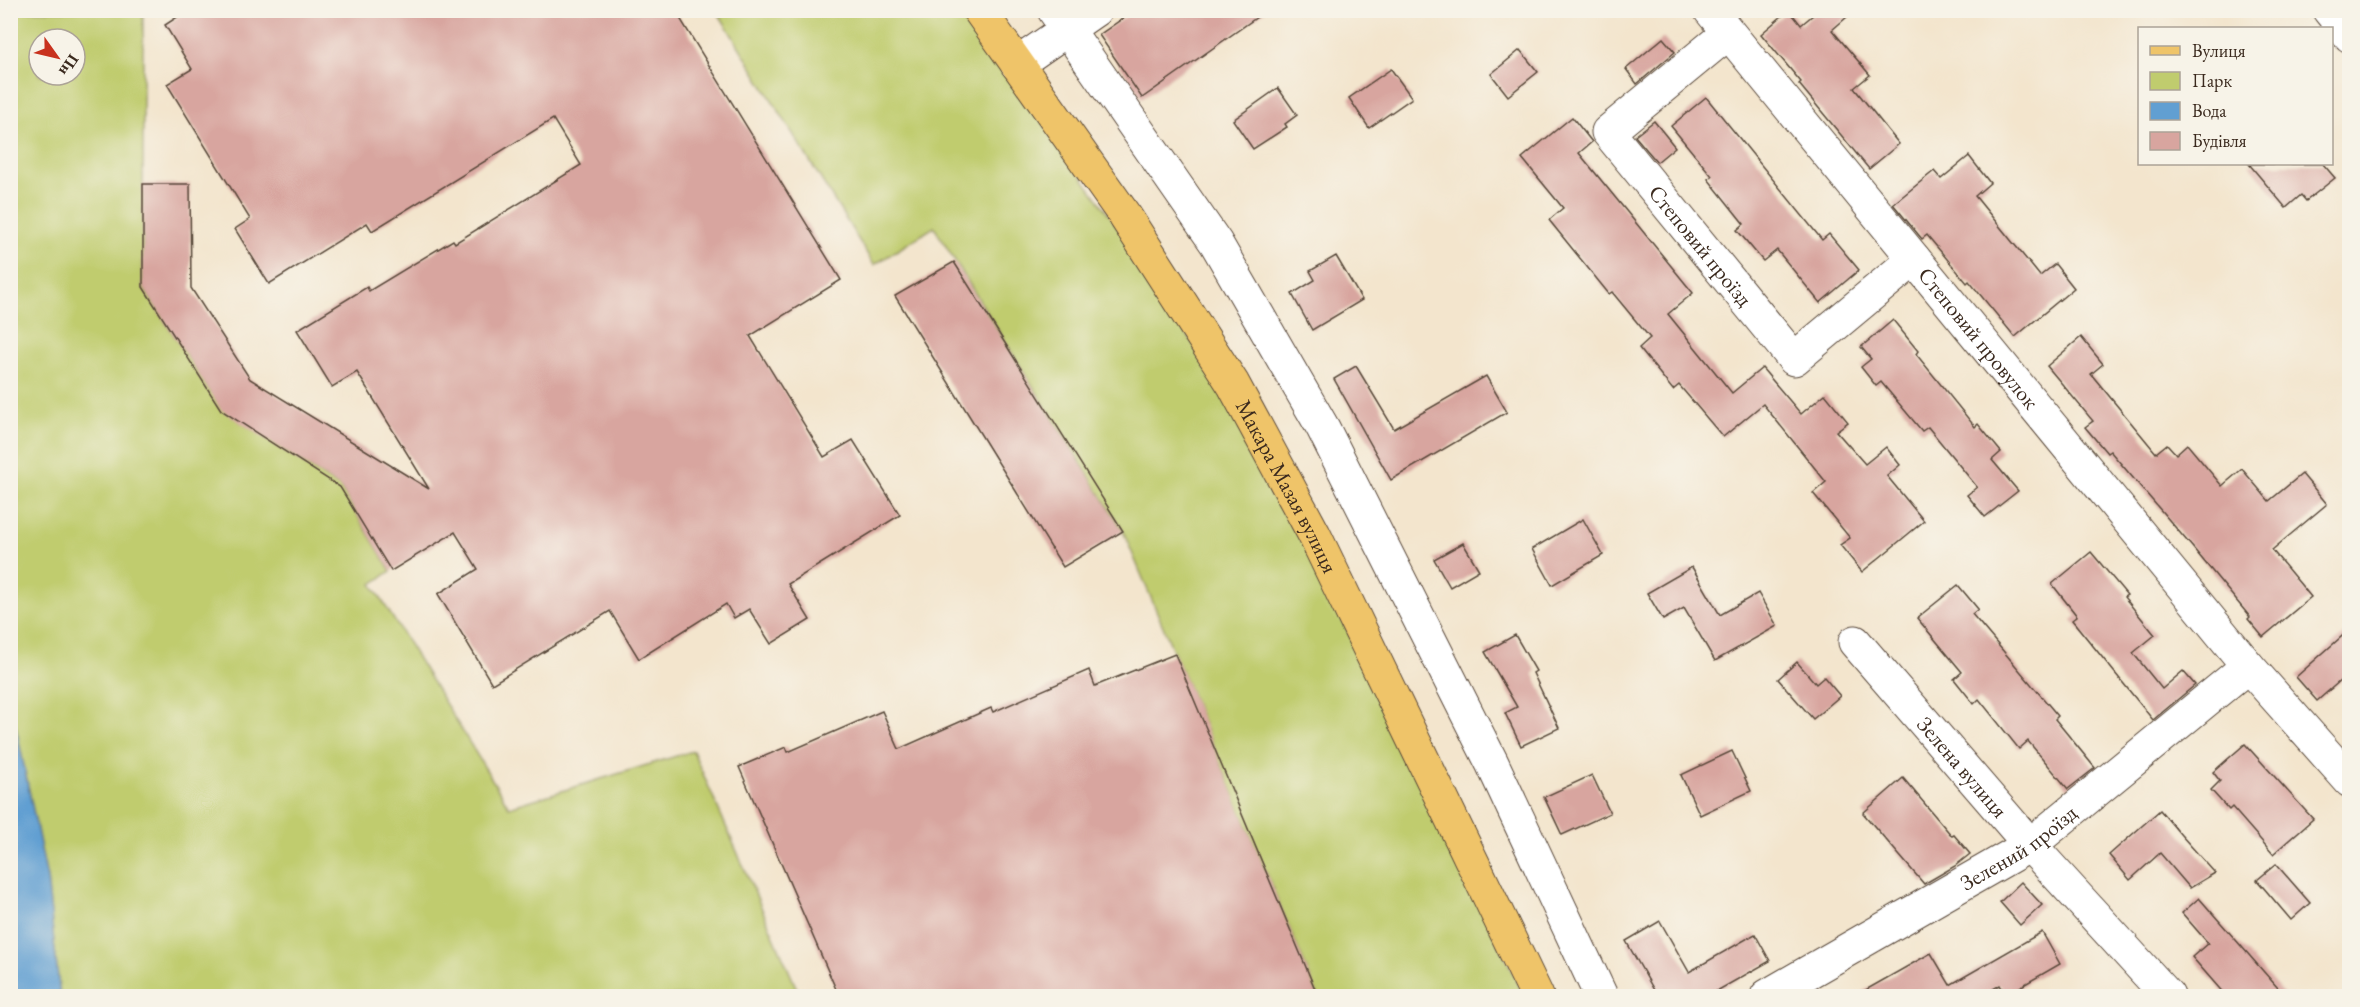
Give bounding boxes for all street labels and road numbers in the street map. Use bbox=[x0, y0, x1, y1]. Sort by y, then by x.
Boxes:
street label: Степовий проїзд bbox=[1642, 179, 1759, 312]
street label: Степовий провулок bbox=[1912, 261, 2046, 416]
street label: Макара Мазая вулиця bbox=[1229, 395, 1345, 578]
street label: Зелена вулиця bbox=[1911, 710, 2014, 824]
street label: Зелений проїзд bbox=[1955, 798, 2083, 897]

